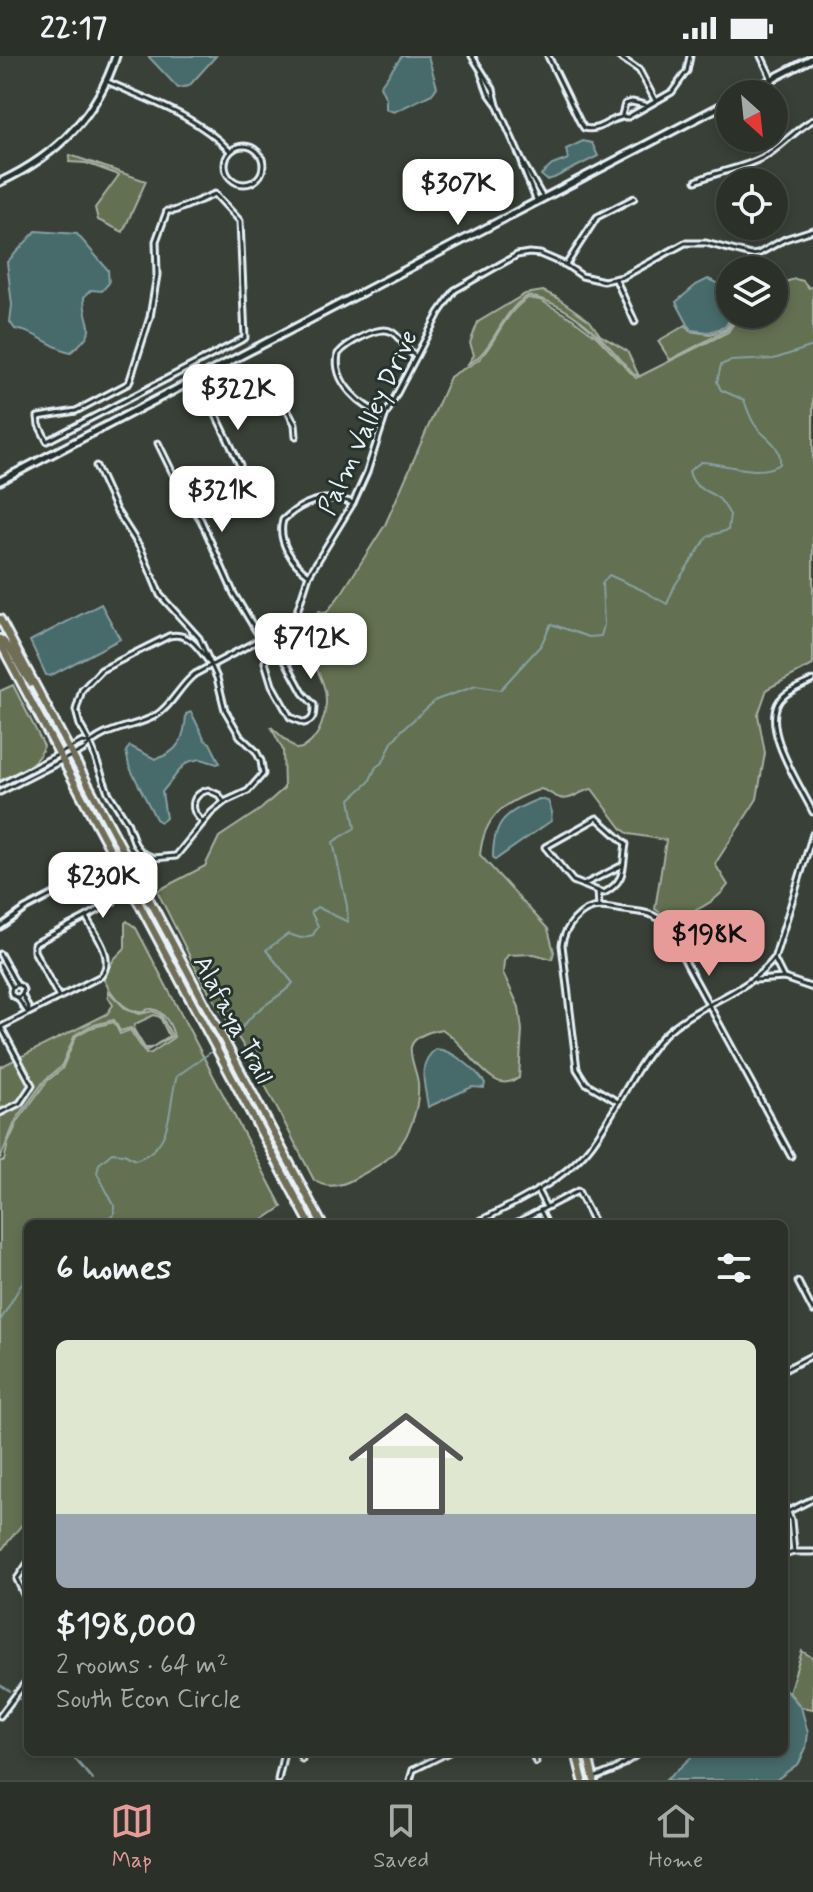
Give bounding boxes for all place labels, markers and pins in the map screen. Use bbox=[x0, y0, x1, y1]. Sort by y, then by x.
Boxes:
pin: $307K bbox=[402, 159, 514, 227]
pin: $322K bbox=[182, 364, 294, 432]
pin: $321K bbox=[166, 466, 278, 534]
pin: $712K bbox=[255, 613, 367, 681]
pin: $230K bbox=[47, 852, 159, 920]
pin: $198K bbox=[653, 910, 765, 978]

